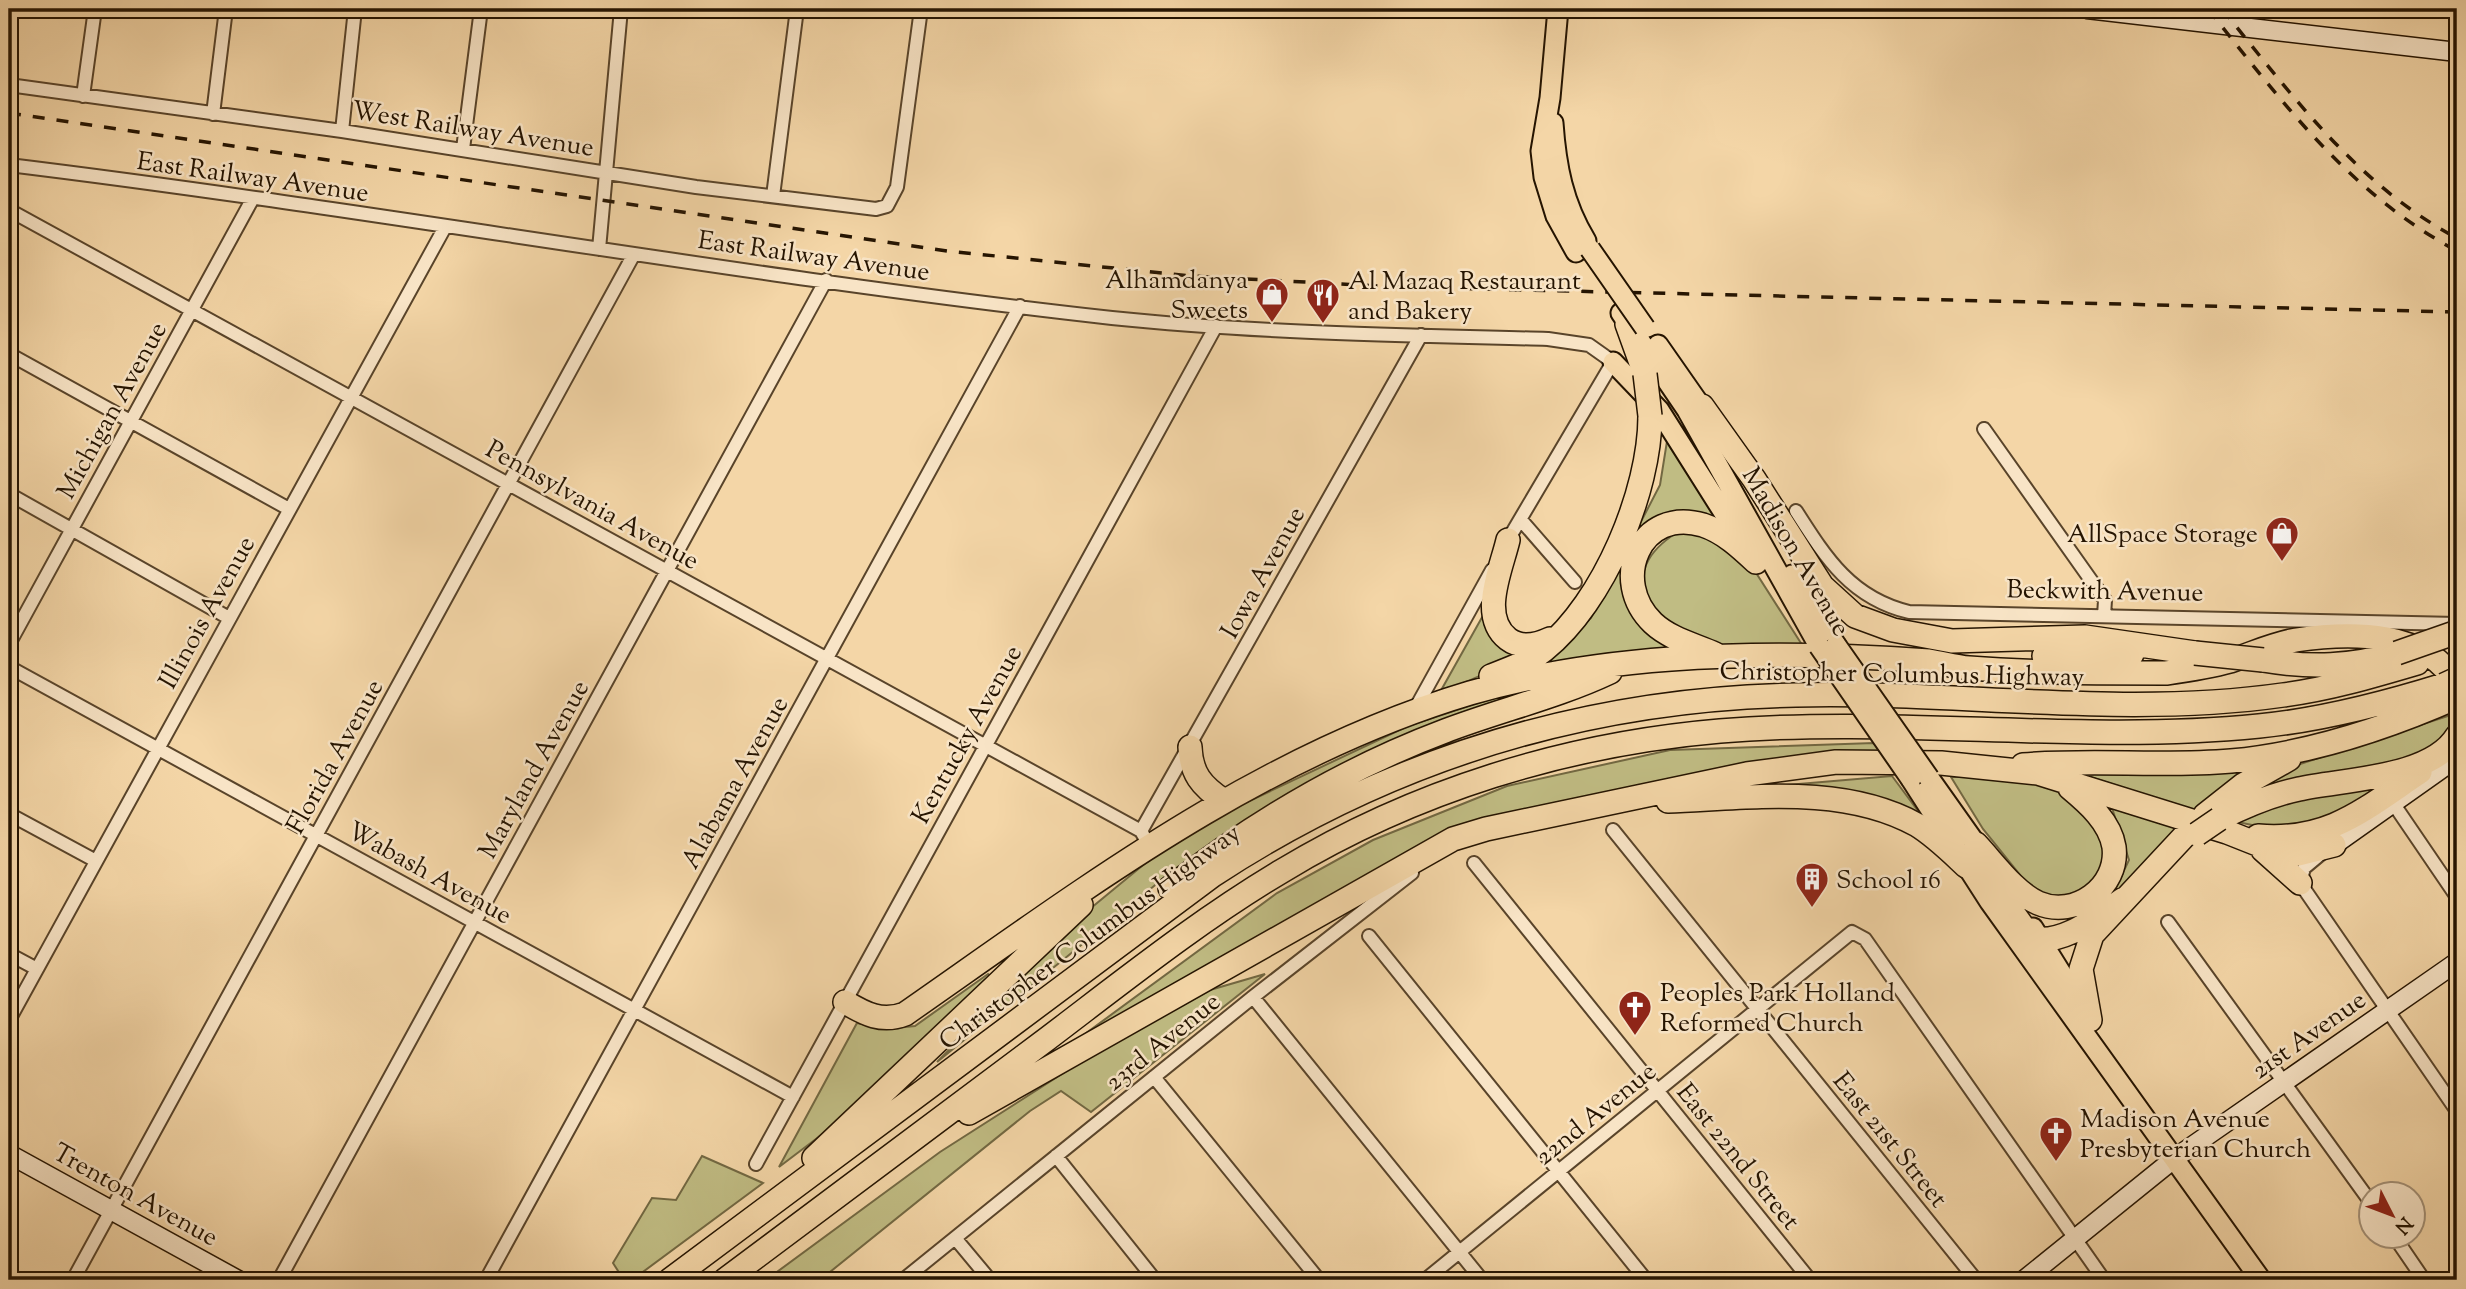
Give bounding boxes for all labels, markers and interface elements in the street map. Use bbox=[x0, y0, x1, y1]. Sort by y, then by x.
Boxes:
street label: West Railway Avenue bbox=[349, 93, 596, 168]
street label: East Railway Avenue bbox=[134, 144, 371, 213]
street label: East Railway Avenue bbox=[695, 223, 932, 292]
place label: Alhamdanya Sweets bbox=[1105, 263, 1248, 330]
place label: Al Mazaq Restaurant and Bakery bbox=[1348, 264, 1581, 331]
shop icon: Alhamdanya Sweets bbox=[1253, 275, 1291, 324]
restaurant icon: Al Mazaq Restaurant and Bakery bbox=[1304, 276, 1342, 325]
street label: Michigan Avenue bbox=[49, 316, 177, 507]
street label: Pennsylvania Avenue bbox=[478, 432, 705, 580]
street label: Madison Avenue bbox=[1731, 461, 1858, 644]
street label: Iowa Avenue bbox=[1213, 500, 1316, 646]
shop icon: AllSpace Storage bbox=[2263, 514, 2301, 563]
place label: AllSpace Storage bbox=[2067, 517, 2258, 554]
street label: Illinois Avenue bbox=[151, 530, 266, 696]
street label: Beckwith Avenue bbox=[2006, 572, 2204, 613]
street label: Kentucky Avenue bbox=[904, 639, 1033, 831]
street label: Christopher Columbus Highway bbox=[1719, 654, 2085, 697]
street label: Florida Avenue bbox=[278, 673, 394, 841]
street label: Maryland Avenue bbox=[471, 674, 600, 866]
street label: Alabama Avenue bbox=[673, 690, 799, 876]
street label: Wabash Avenue bbox=[340, 814, 518, 935]
street label: Christopher Columbus Highway bbox=[932, 816, 1249, 1060]
building icon: School 16 bbox=[1793, 860, 1831, 909]
place label: School 16 bbox=[1836, 863, 1941, 900]
place label: Peoples Park Holland Reformed Church bbox=[1660, 976, 1895, 1043]
street label: 21st Avenue bbox=[2245, 983, 2374, 1089]
street label: 23rd Avenue bbox=[1098, 985, 1229, 1101]
church icon: Peoples Park Holland Reformed Church bbox=[1616, 988, 1654, 1037]
street label: 22nd Avenue bbox=[1528, 1054, 1665, 1175]
street label: East 21st Street bbox=[1823, 1065, 1955, 1216]
street label: East 22nd Street bbox=[1666, 1076, 1808, 1239]
place label: Madison Avenue Presbyterian Church bbox=[2080, 1102, 2311, 1169]
church icon: Madison Avenue Presbyterian Church bbox=[2037, 1114, 2075, 1163]
street label: Trenton Avenue bbox=[45, 1135, 224, 1257]
north arrow bbox=[2358, 1180, 2428, 1250]
text: N bbox=[2388, 1210, 2418, 1239]

